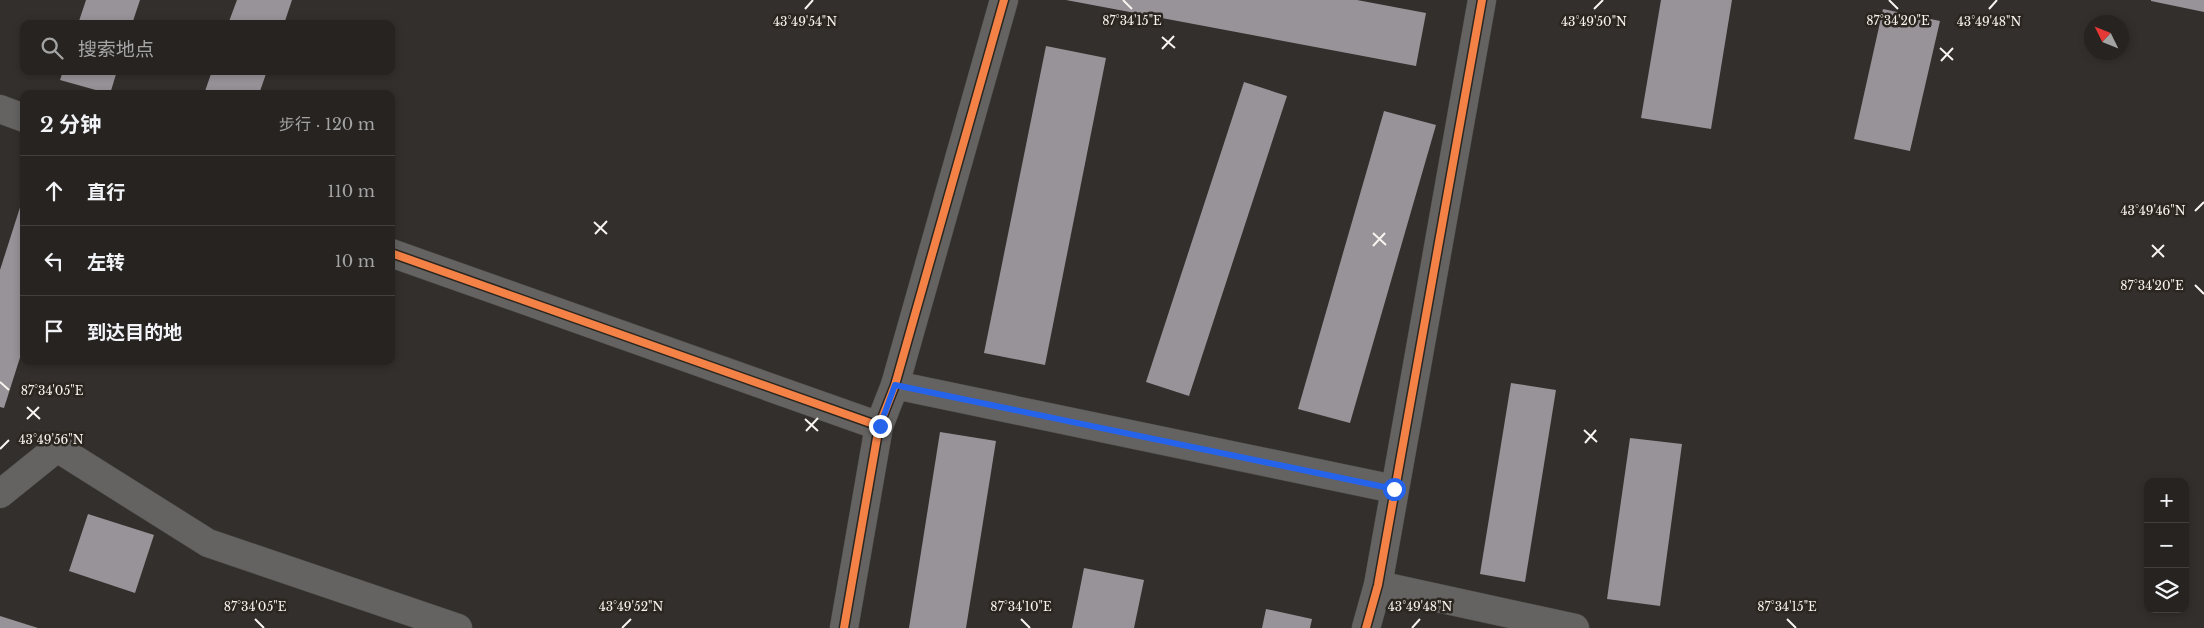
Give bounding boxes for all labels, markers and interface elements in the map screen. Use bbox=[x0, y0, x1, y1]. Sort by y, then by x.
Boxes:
text: 87°34'15"E bbox=[1102, 13, 1162, 28]
text: 87°34'20"E bbox=[1866, 13, 1930, 28]
text: 43°49'54"N bbox=[773, 14, 837, 29]
text: 43°49'50"N bbox=[1561, 14, 1627, 29]
text: 43°49'48"N bbox=[1957, 14, 2021, 29]
north arrow bbox=[2084, 15, 2129, 60]
search box bbox=[20, 20, 395, 75]
icon: search bbox=[38, 34, 66, 62]
text: 搜索地点 bbox=[78, 38, 154, 61]
text: 2 分钟 bbox=[40, 112, 101, 138]
text: 步行 · 120 m bbox=[279, 114, 375, 134]
icon: ahead bbox=[40, 177, 68, 205]
text: 直行 bbox=[87, 181, 125, 204]
text: 110 m bbox=[328, 181, 375, 201]
text: 43°49'46"N bbox=[2121, 203, 2186, 218]
icon: left bbox=[40, 247, 68, 275]
text: 左转 bbox=[87, 251, 125, 274]
text: 10 m bbox=[335, 251, 375, 271]
text: 87°34'20"E bbox=[2120, 278, 2184, 293]
icon: arrive bbox=[40, 317, 68, 345]
text: 到达目的地 bbox=[87, 321, 182, 344]
text: 87°34'05"E bbox=[21, 383, 84, 398]
route end bbox=[869, 415, 892, 438]
text: 43°49'56"N bbox=[19, 432, 84, 447]
route start bbox=[1383, 478, 1406, 501]
map controls bbox=[2144, 478, 2189, 613]
button: + bbox=[2144, 478, 2189, 523]
button: − bbox=[2144, 523, 2189, 568]
button: layers bbox=[2144, 568, 2189, 613]
text: 87°34'05"E bbox=[224, 599, 287, 614]
text: 43°49'52"N bbox=[599, 599, 663, 614]
text: 87°34'10"E bbox=[990, 599, 1052, 614]
text: 43°49'48"N bbox=[1388, 599, 1452, 614]
text: 87°34'15"E bbox=[1757, 599, 1817, 614]

